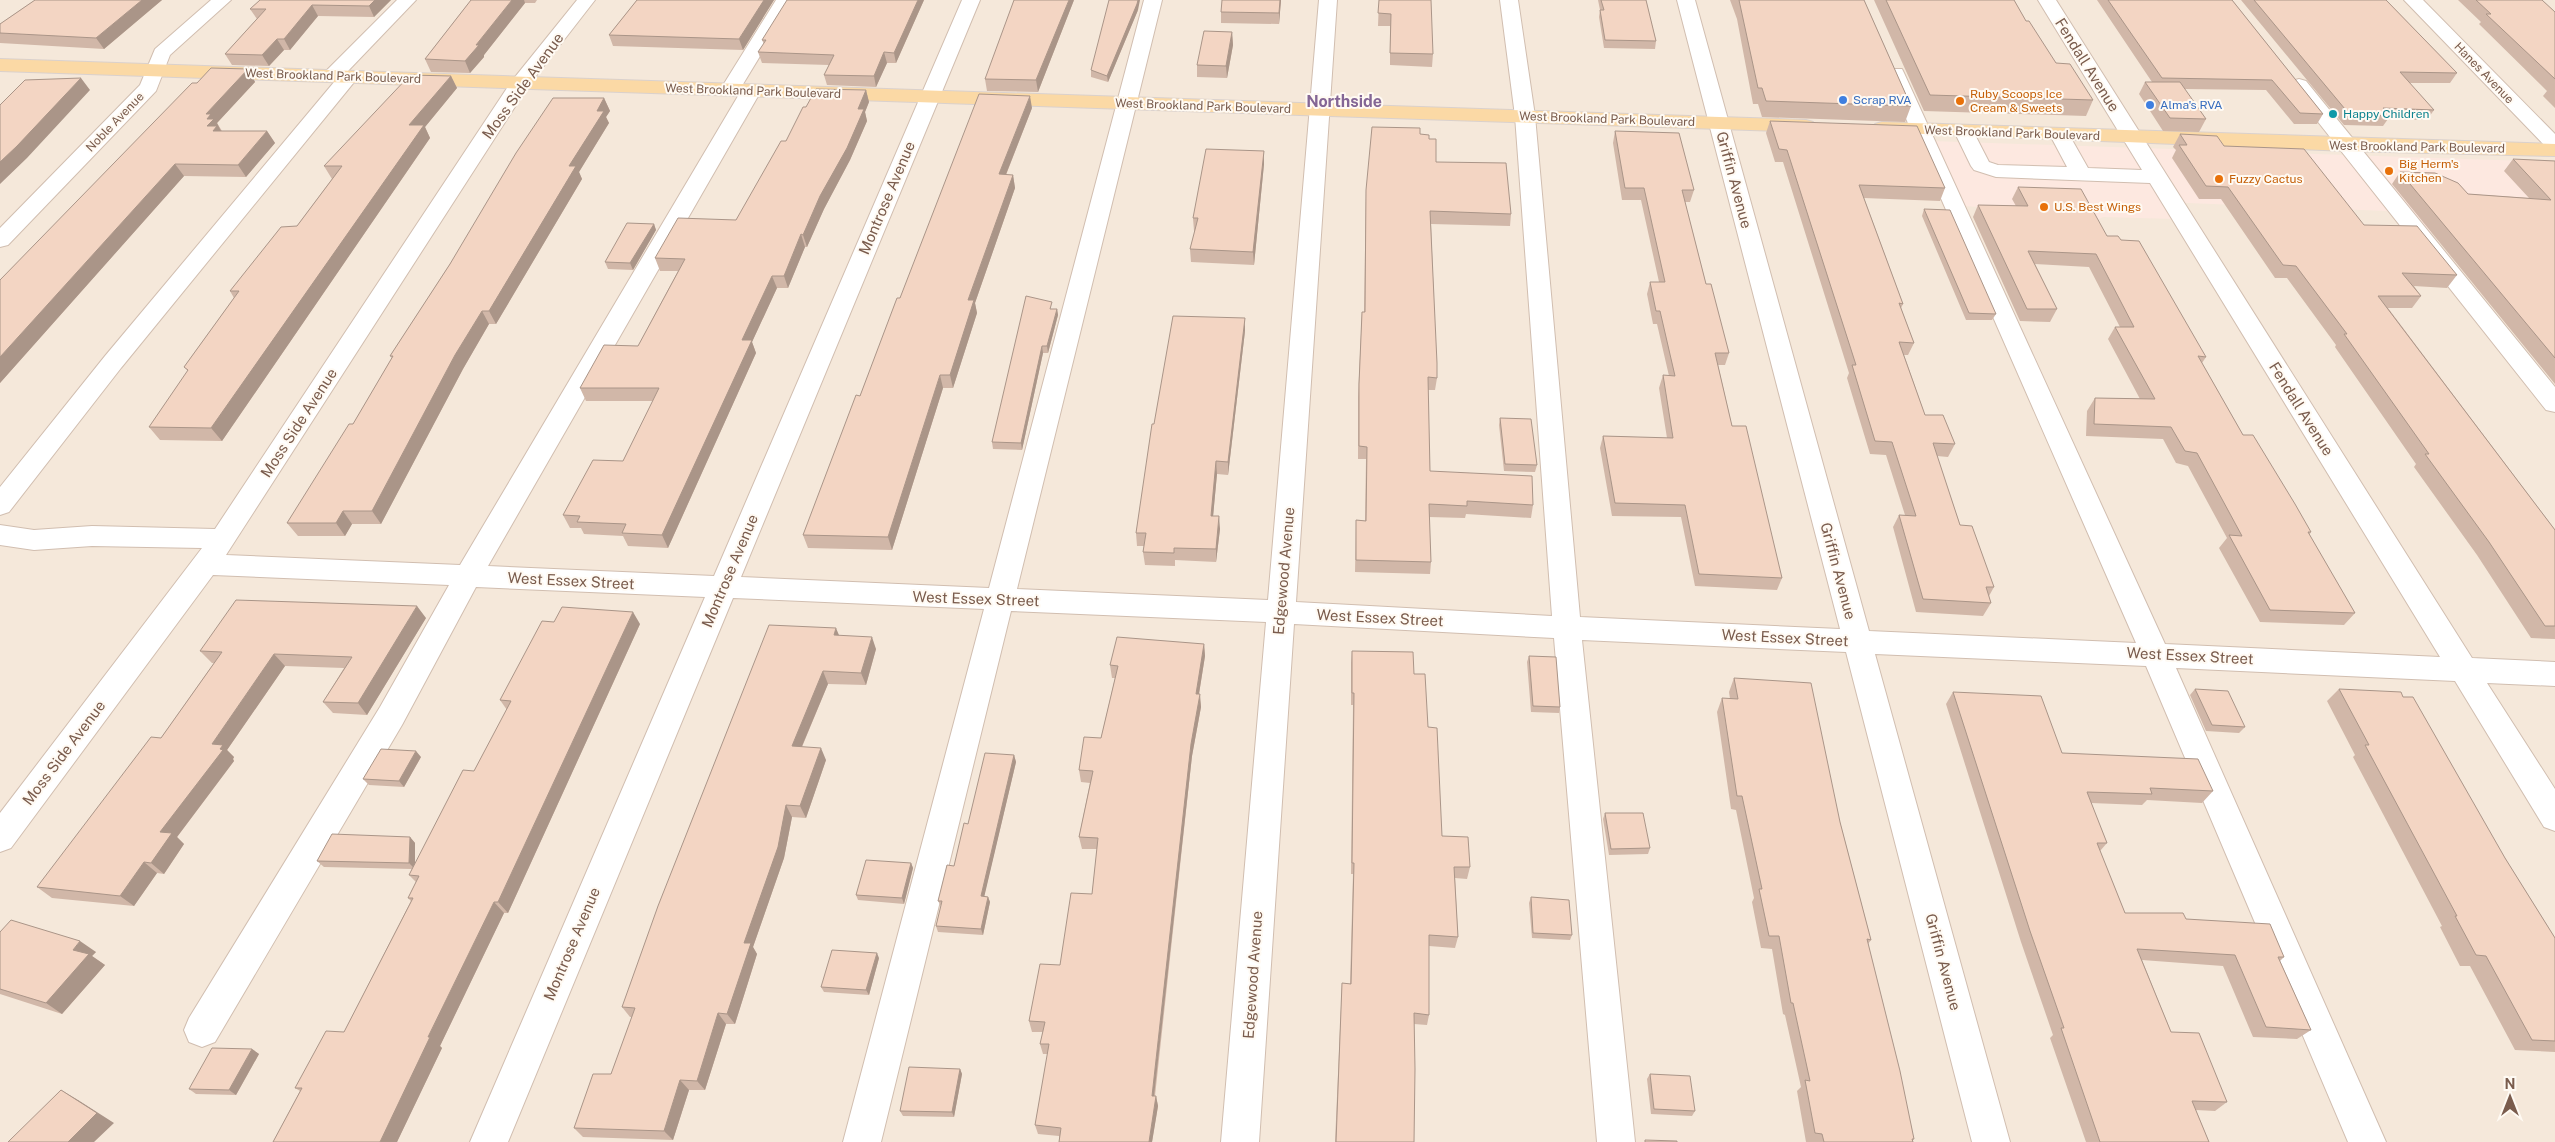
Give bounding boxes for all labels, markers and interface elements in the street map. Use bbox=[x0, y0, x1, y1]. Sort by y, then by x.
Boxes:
street label: Fendall Avenue bbox=[2052, 15, 2123, 115]
street label: Moss Side Avenue bbox=[479, 29, 567, 142]
street label: Hanes Avenue bbox=[2451, 39, 2517, 107]
street label: West Brookland Park Boulevard bbox=[245, 66, 421, 86]
street label: West Brookland Park Boulevard bbox=[665, 81, 841, 101]
place label: Ruby Scoops Ice Cream & Sweets bbox=[1970, 87, 2062, 115]
street label: Noble Avenue bbox=[83, 89, 147, 155]
district label: Northside bbox=[1306, 92, 1382, 111]
place label: Scrap RVA bbox=[1853, 93, 1912, 107]
marker: Scrap RVA bbox=[1837, 94, 1849, 106]
marker: Ruby Scoops Ice Cream & Sweets bbox=[1954, 95, 1966, 107]
street label: West Brookland Park Boulevard bbox=[1115, 96, 1291, 116]
place label: Alma's RVA bbox=[2160, 98, 2223, 112]
marker: Alma's RVA bbox=[2144, 99, 2156, 111]
place label: Happy Children bbox=[2343, 107, 2429, 121]
marker: Happy Children bbox=[2327, 108, 2339, 120]
street label: West Brookland Park Boulevard bbox=[1519, 109, 1695, 129]
street label: West Brookland Park Boulevard bbox=[1924, 123, 2100, 143]
street label: Griffin Avenue bbox=[1713, 130, 1756, 230]
street label: West Brookland Park Boulevard bbox=[2329, 138, 2505, 156]
street label: Montrose Avenue bbox=[855, 139, 918, 257]
place label: Big Herm's Kitchen bbox=[2399, 157, 2459, 185]
marker: Big Herm's Kitchen bbox=[2383, 165, 2395, 177]
place label: Fuzzy Cactus bbox=[2229, 172, 2303, 186]
marker: Fuzzy Cactus bbox=[2213, 173, 2225, 185]
place label: U.S. Best Wings bbox=[2054, 200, 2141, 214]
marker: U.S. Best Wings bbox=[2038, 201, 2050, 213]
street label: Fendall Avenue bbox=[2266, 359, 2337, 459]
street label: Moss Side Avenue bbox=[257, 365, 340, 480]
street label: Edgewood Avenue bbox=[1269, 506, 1298, 636]
street label: Montrose Avenue bbox=[698, 512, 761, 630]
street label: Griffin Avenue bbox=[1817, 521, 1860, 621]
street label: West Essex Street bbox=[507, 569, 635, 592]
street label: West Essex Street bbox=[912, 588, 1040, 609]
street label: West Essex Street bbox=[1316, 606, 1444, 629]
street label: West Essex Street bbox=[1721, 626, 1849, 649]
street label: West Essex Street bbox=[2126, 644, 2254, 667]
street label: Moss Side Avenue bbox=[19, 697, 108, 808]
street label: Montrose Avenue bbox=[540, 885, 603, 1003]
street label: Edgewood Avenue bbox=[1240, 910, 1265, 1040]
street label: Griffin Avenue bbox=[1922, 912, 1965, 1012]
north arrow bbox=[2485, 1072, 2535, 1122]
text: N bbox=[2505, 1076, 2515, 1092]

